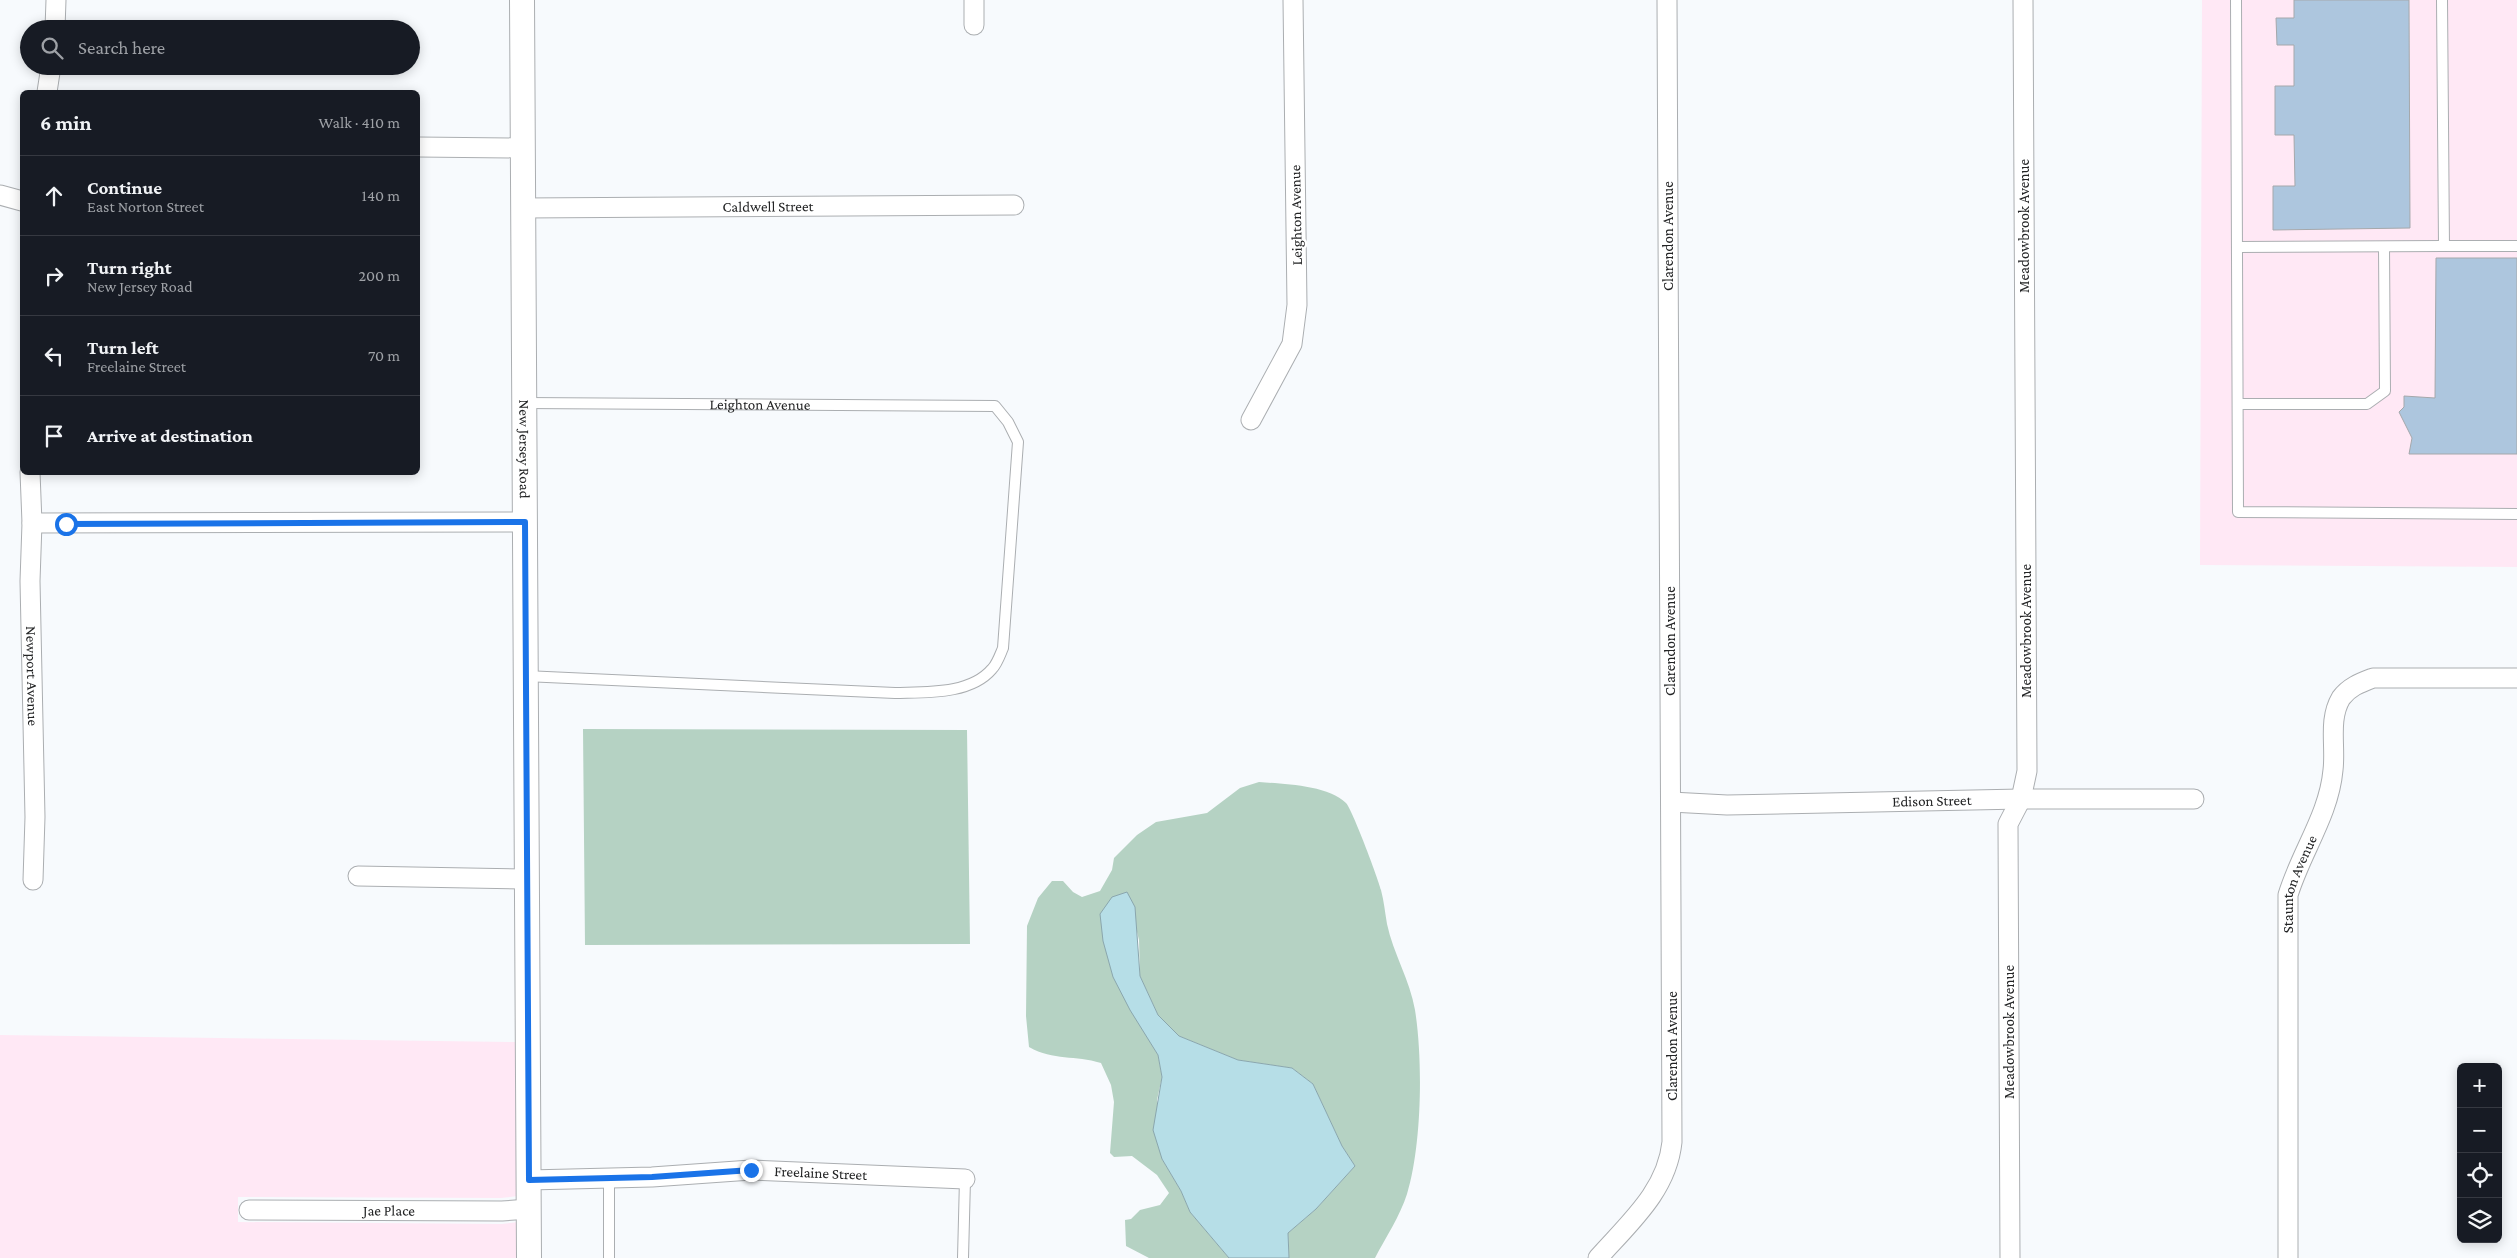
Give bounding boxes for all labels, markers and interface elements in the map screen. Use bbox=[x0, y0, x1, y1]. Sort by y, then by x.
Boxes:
search box bbox=[20, 20, 420, 75]
icon: search bbox=[38, 34, 66, 62]
text: Search here bbox=[78, 37, 165, 58]
text: 6 min bbox=[40, 111, 91, 135]
text: Walk · 410 m bbox=[319, 114, 400, 131]
street label: Meadowbrook Avenue bbox=[2016, 159, 2032, 293]
street label: Leighton Avenue bbox=[1287, 164, 1306, 265]
text: Continue bbox=[87, 177, 162, 198]
street label: Clarendon Avenue bbox=[1660, 181, 1676, 291]
icon: ahead bbox=[40, 182, 68, 210]
text: 140 m bbox=[362, 187, 400, 204]
text: East Norton Street bbox=[87, 198, 204, 215]
street label: Caldwell Street bbox=[722, 198, 815, 215]
text: Turn right bbox=[87, 257, 172, 278]
icon: right bbox=[40, 262, 68, 290]
text: 200 m bbox=[358, 267, 400, 284]
text: New Jersey Road bbox=[87, 278, 193, 295]
text: Turn left bbox=[87, 337, 159, 358]
icon: left bbox=[40, 342, 68, 370]
text: 70 m bbox=[368, 347, 400, 364]
text: Freelaine Street bbox=[87, 358, 186, 375]
street label: Leighton Avenue bbox=[710, 396, 811, 413]
street label: New Jersey Road bbox=[515, 399, 533, 499]
icon: arrive bbox=[40, 422, 68, 450]
text: Arrive at destination bbox=[87, 425, 253, 446]
route start bbox=[55, 513, 78, 536]
street label: Meadowbrook Avenue bbox=[2018, 564, 2034, 698]
street label: Clarendon Avenue bbox=[1662, 586, 1678, 696]
street label: Newport Avenue bbox=[23, 626, 41, 727]
street label: Edison Street bbox=[1892, 792, 1973, 810]
street label: Staunton Avenue bbox=[2280, 832, 2320, 933]
street label: Meadowbrook Avenue bbox=[2001, 965, 2017, 1099]
street label: Clarendon Avenue bbox=[1664, 991, 1680, 1101]
map controls bbox=[2457, 1063, 2502, 1243]
button: + bbox=[2457, 1063, 2502, 1108]
button: − bbox=[2457, 1108, 2502, 1153]
button: locate bbox=[2457, 1153, 2502, 1198]
route end bbox=[740, 1159, 763, 1182]
street label: Freelaine Street bbox=[774, 1163, 868, 1183]
button: layers bbox=[2457, 1198, 2502, 1243]
street label: Jae Place bbox=[361, 1202, 415, 1219]

